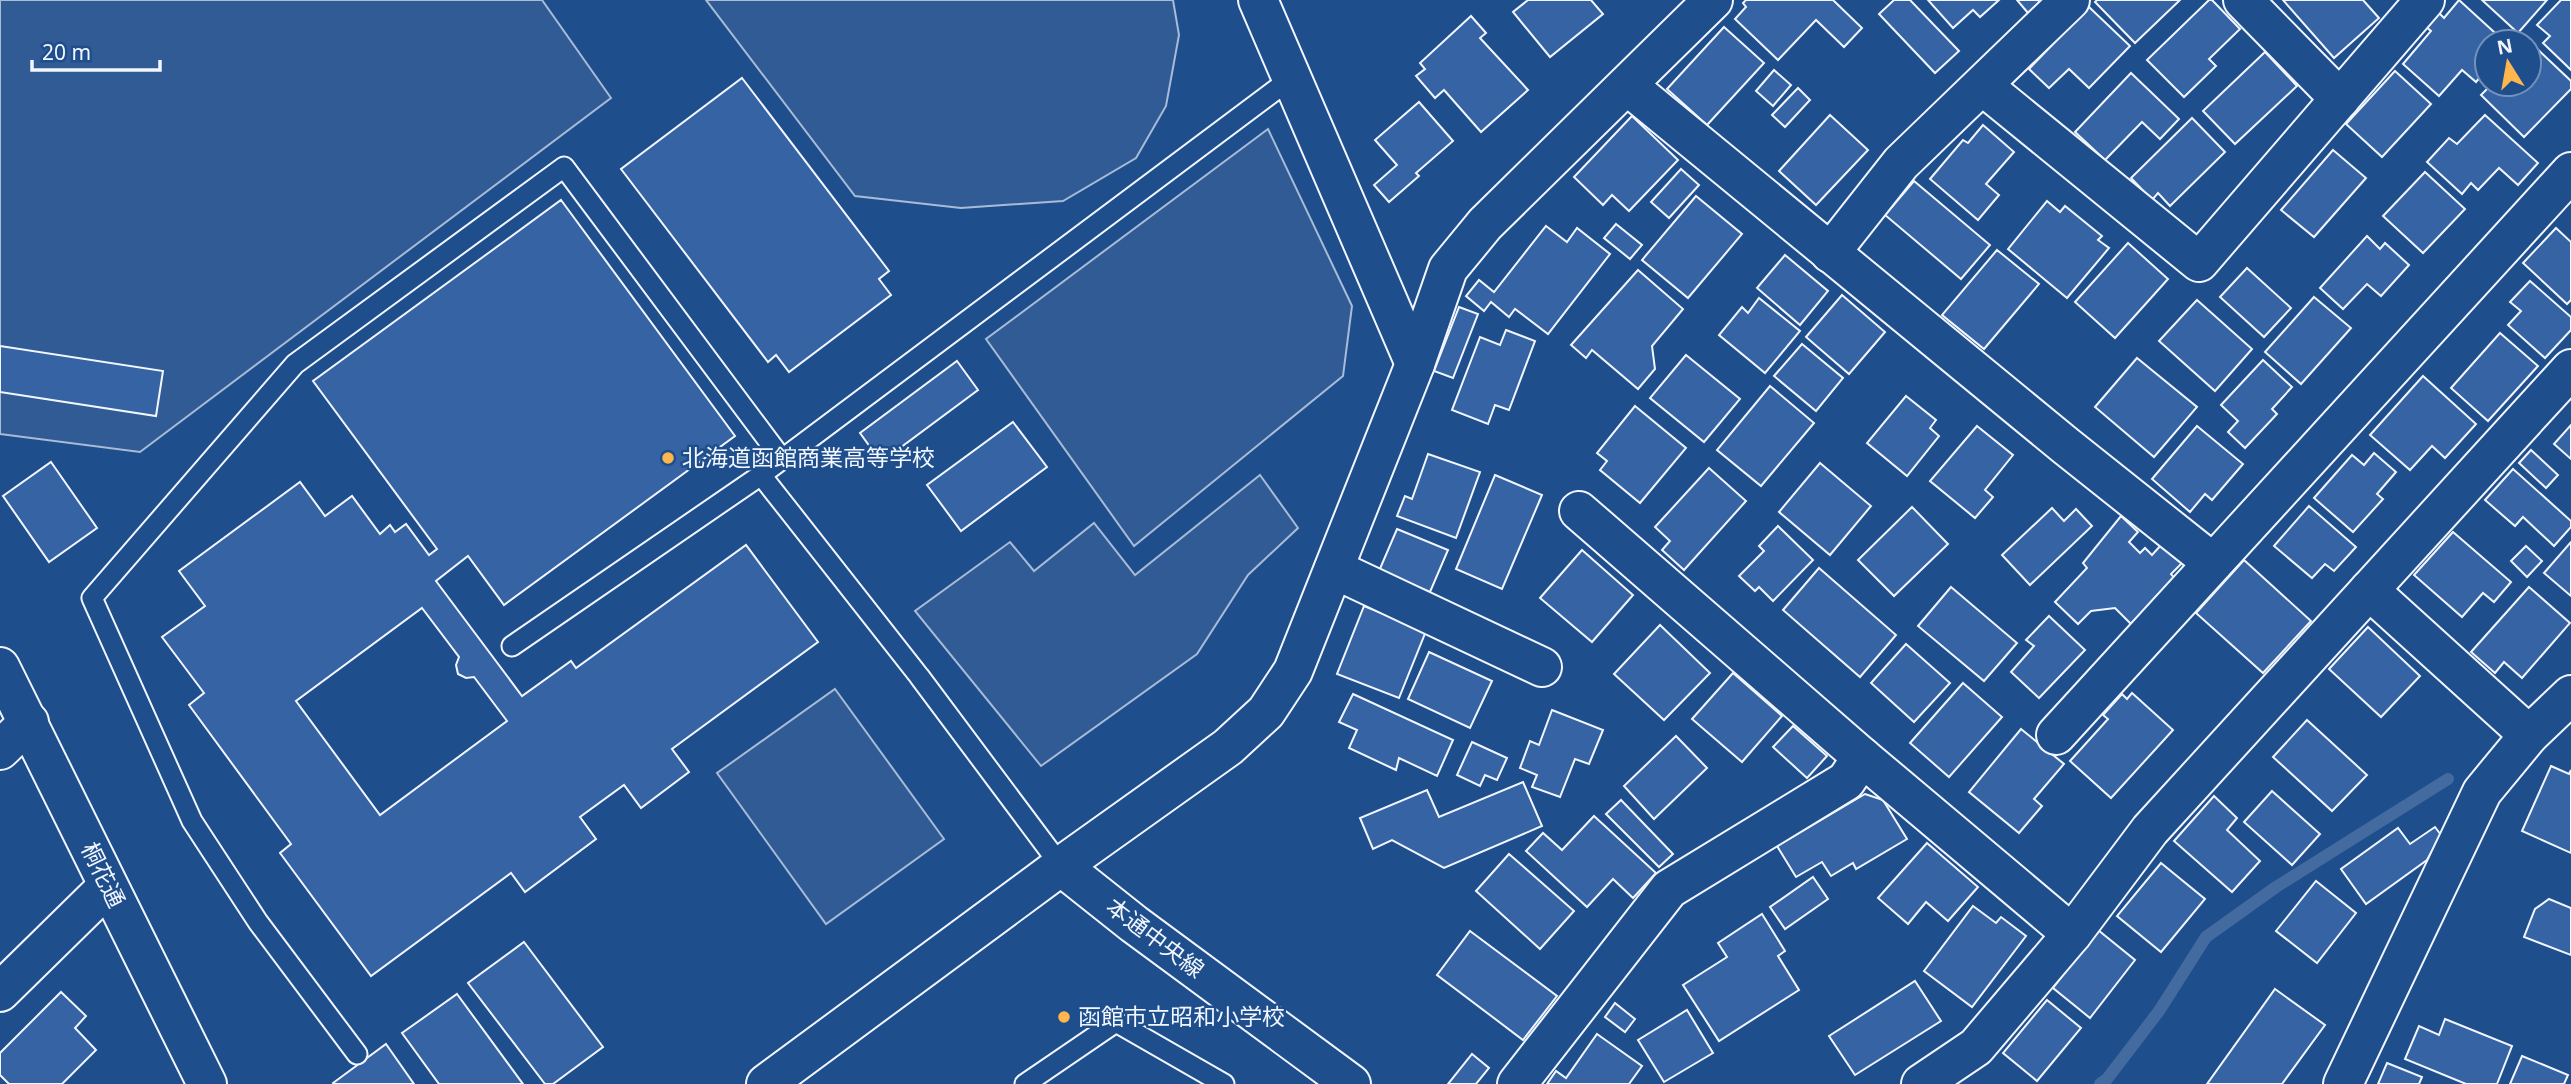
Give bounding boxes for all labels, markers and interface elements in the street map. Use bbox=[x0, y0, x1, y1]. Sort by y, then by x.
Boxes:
scale bar bbox=[32, 28, 159, 72]
north arrow bbox=[2473, 28, 2543, 98]
text: N bbox=[2495, 32, 2515, 61]
text: 20 m bbox=[42, 38, 91, 66]
place label: 北海道函館商業高等学校 bbox=[682, 441, 935, 473]
marker: 北海道函館商業高等学校 bbox=[660, 450, 676, 466]
street label: 桐花通 bbox=[74, 837, 133, 913]
street label: 本通中央線 bbox=[1100, 890, 1211, 985]
place label: 函館市立昭和小学校 bbox=[1078, 1000, 1285, 1032]
marker: 函館市立昭和小学校 bbox=[1056, 1009, 1072, 1025]

